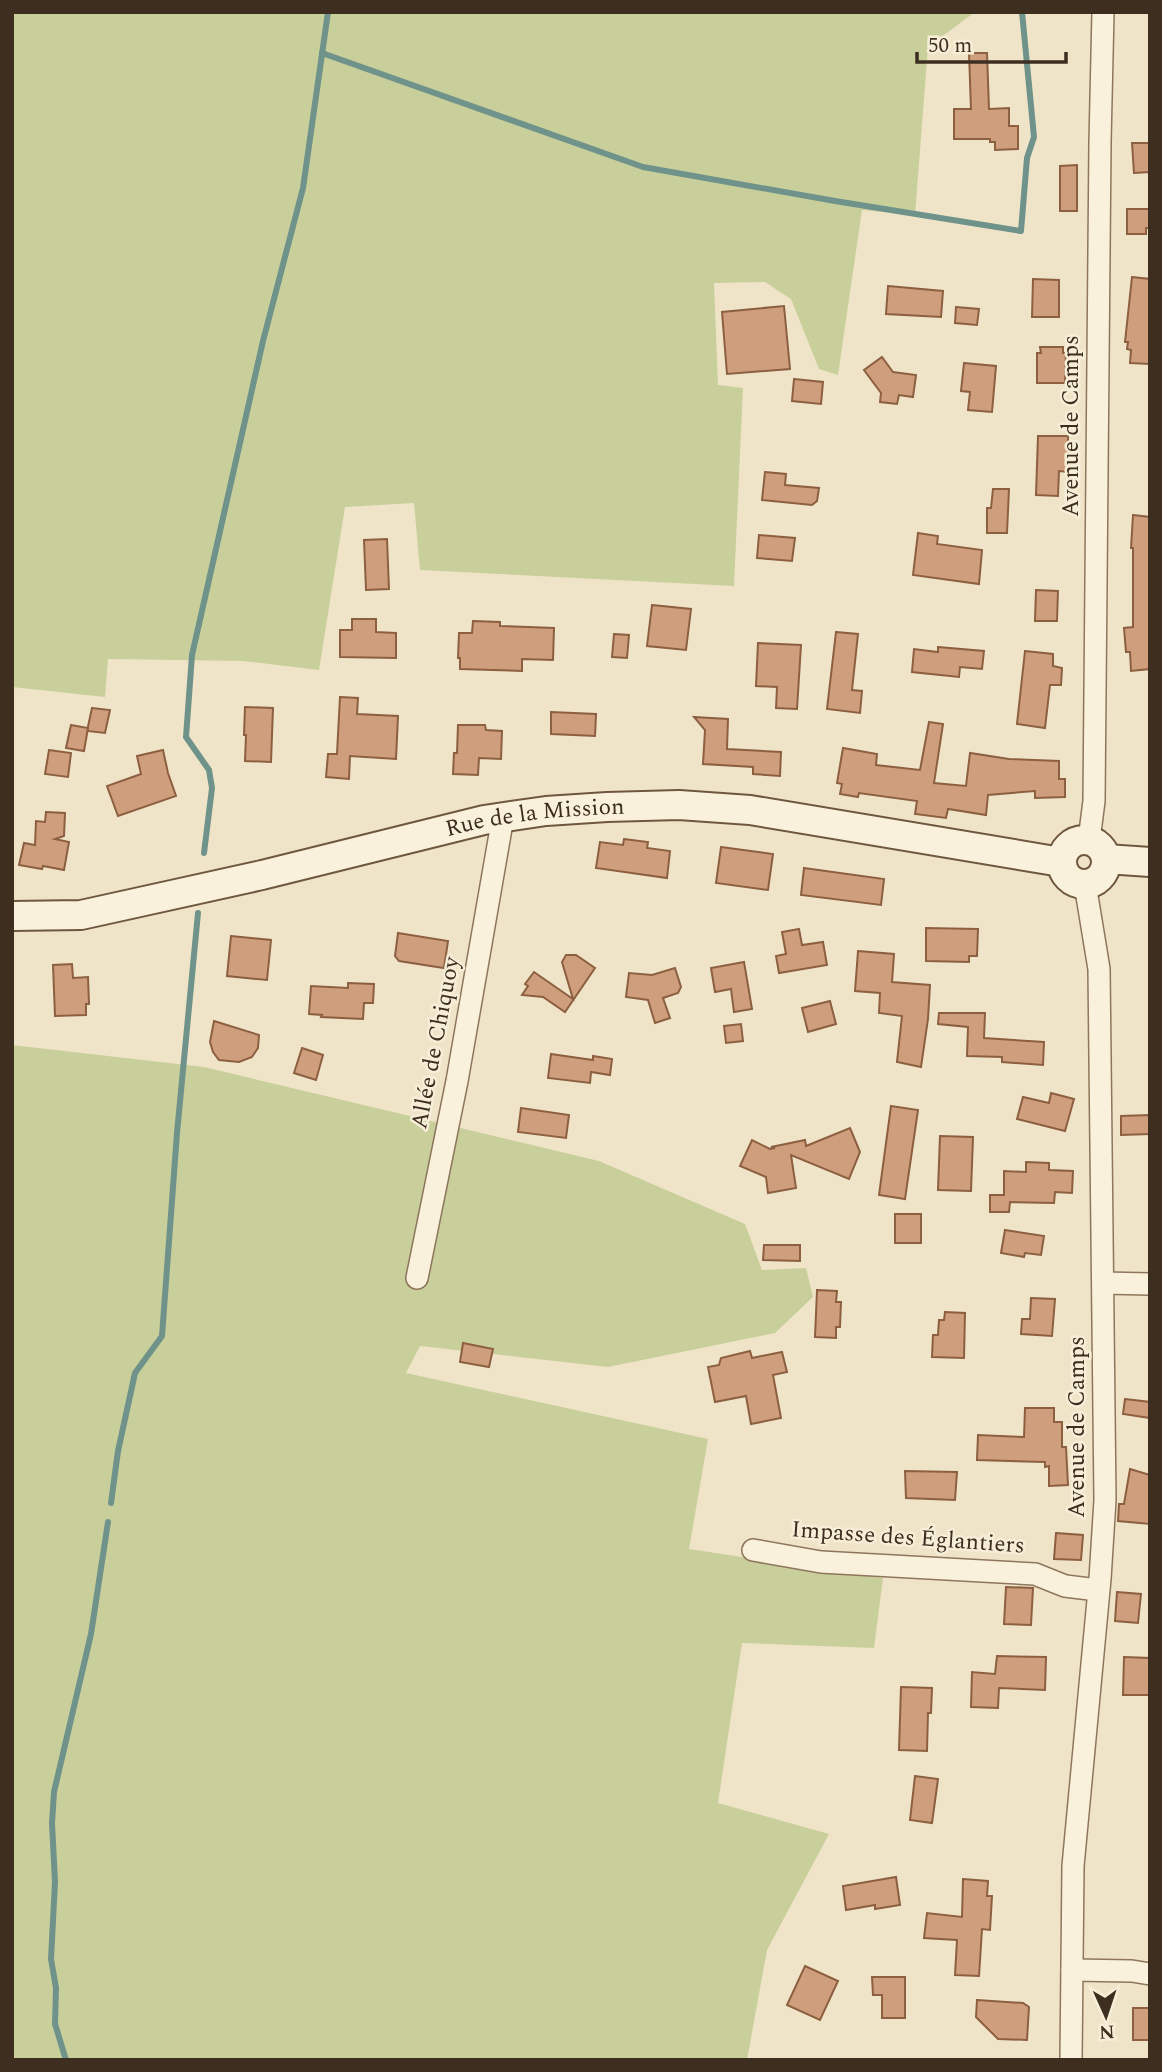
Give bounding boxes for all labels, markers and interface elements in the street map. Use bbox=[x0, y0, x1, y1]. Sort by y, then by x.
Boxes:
scale bar bbox=[917, 21, 1066, 65]
text: 50 m bbox=[928, 30, 972, 62]
street label: Avenue de Camps bbox=[1054, 335, 1089, 517]
street label: Rue de la Mission bbox=[442, 789, 625, 846]
street label: Allée de Chiquoy bbox=[402, 953, 470, 1132]
street label: Avenue de Camps bbox=[1060, 1336, 1095, 1518]
street label: Impasse des Églantiers bbox=[790, 1512, 1026, 1564]
north arrow bbox=[1071, 1981, 1141, 2051]
text: N bbox=[1098, 2017, 1115, 2046]

